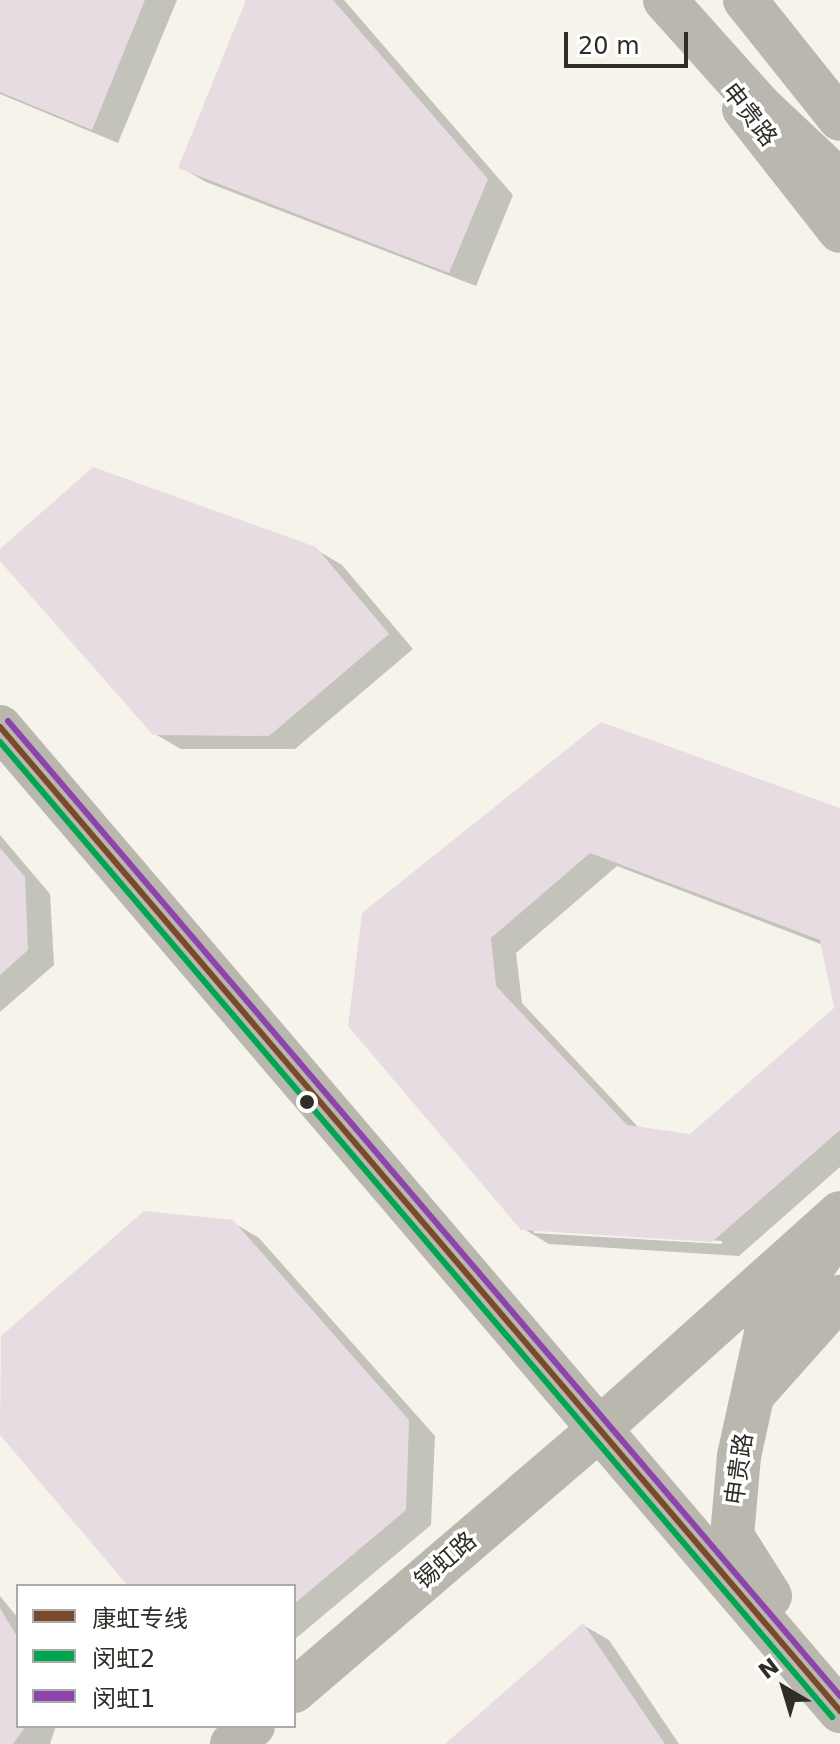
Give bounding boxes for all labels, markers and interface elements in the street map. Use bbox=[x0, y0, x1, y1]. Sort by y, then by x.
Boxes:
scale bar bbox=[568, 16, 692, 66]
text: 20 m bbox=[578, 32, 640, 60]
street label: 申贵路 bbox=[715, 78, 783, 152]
unlabelled marker bbox=[299, 1094, 315, 1110]
street label: 申贵路 bbox=[721, 1431, 759, 1507]
street label: 锡虹路 bbox=[409, 1527, 483, 1595]
legend bbox=[16, 1584, 296, 1728]
text: 康虹专线 bbox=[92, 1605, 188, 1633]
text: 闵虹2 bbox=[92, 1645, 155, 1673]
north arrow bbox=[744, 1648, 824, 1728]
text: N bbox=[754, 1653, 784, 1684]
text: 闵虹1 bbox=[92, 1685, 155, 1713]

